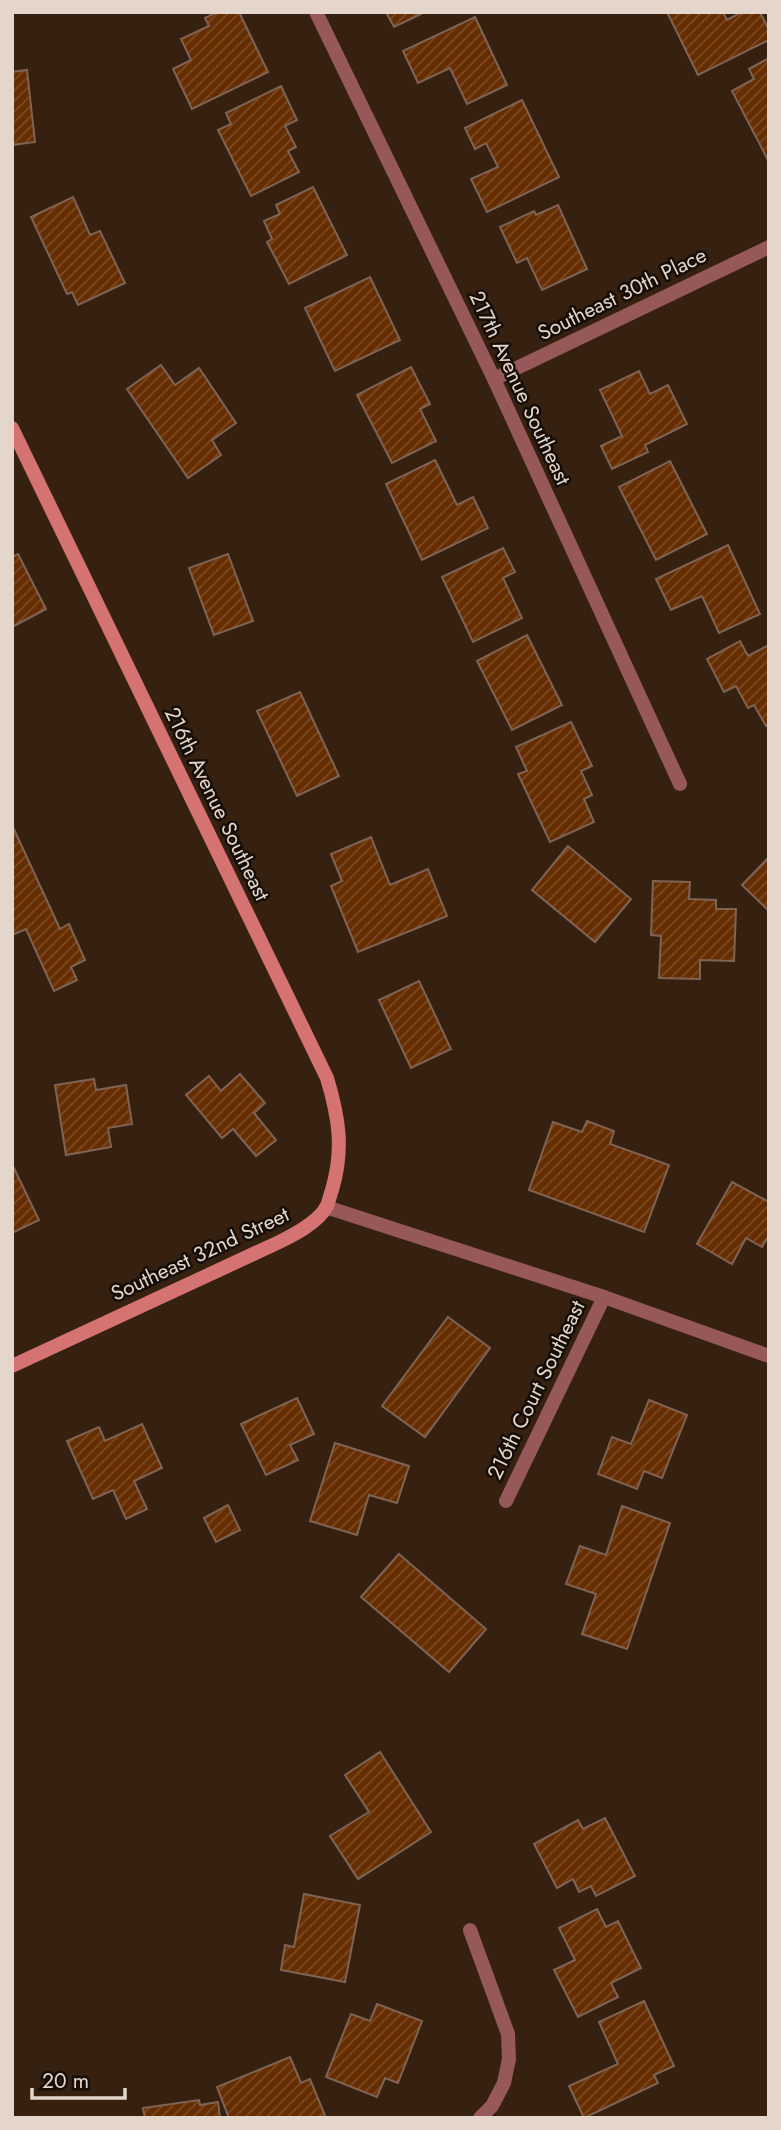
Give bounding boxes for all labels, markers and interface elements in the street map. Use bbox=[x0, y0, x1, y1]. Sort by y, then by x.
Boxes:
street label: Southeast 30th Place bbox=[533, 240, 712, 348]
street label: 217th Avenue Southeast bbox=[462, 286, 578, 490]
street label: 216th Avenue Southeast bbox=[157, 702, 277, 906]
street label: Southeast 32nd Street bbox=[106, 1199, 294, 1309]
street label: 216th Court Southeast bbox=[480, 1295, 592, 1485]
scale bar bbox=[32, 2056, 124, 2100]
text: 20 m bbox=[42, 2066, 89, 2096]

